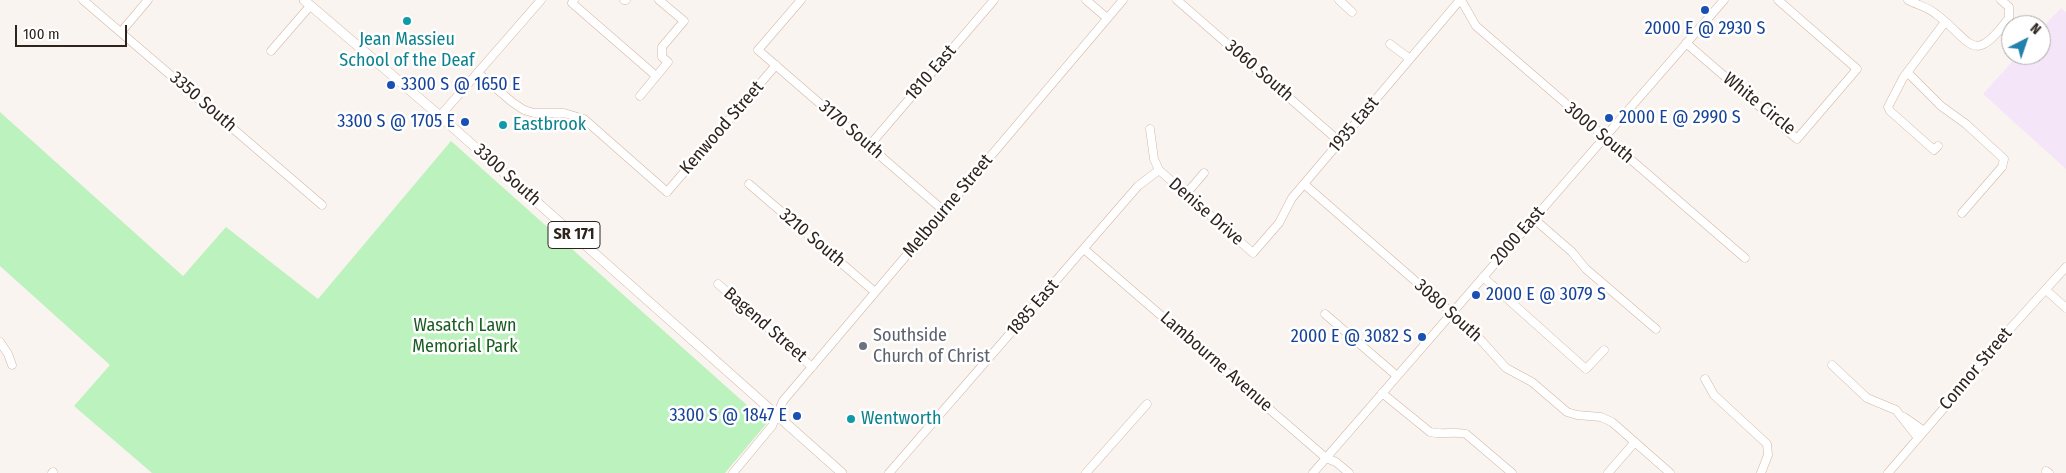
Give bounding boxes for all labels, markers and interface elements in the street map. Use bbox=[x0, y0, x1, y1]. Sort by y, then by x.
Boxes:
marker: 2000 E @ 2930 S bbox=[1699, 4, 1711, 16]
scale bar bbox=[18, 15, 130, 47]
marker: Jean Massieu School of the Deaf bbox=[401, 15, 413, 27]
north arrow bbox=[2001, 15, 2051, 65]
place label: 2000 E @ 2930 S bbox=[1645, 18, 1765, 40]
text: N bbox=[2027, 20, 2044, 38]
text: 100 m bbox=[23, 25, 60, 43]
place label: Jean Massieu School of the Deaf bbox=[339, 29, 475, 72]
street label: 3060 South bbox=[1221, 36, 1297, 106]
street label: 1810 East bbox=[901, 41, 961, 105]
street label: 3350 South bbox=[165, 67, 241, 137]
street label: White Circle bbox=[1718, 68, 1800, 140]
place label: 3300 S @ 1650 E bbox=[401, 74, 520, 96]
street label: Kenwood Street bbox=[676, 77, 768, 179]
marker: 3300 S @ 1650 E bbox=[385, 79, 397, 91]
street label: 1935 East bbox=[1324, 93, 1384, 157]
street label: 3170 South bbox=[814, 96, 888, 164]
street label: 3000 South bbox=[1560, 98, 1638, 168]
place label: 2000 E @ 2990 S bbox=[1619, 107, 1741, 129]
place label: 3300 S @ 1705 E bbox=[337, 111, 455, 133]
marker: 2000 E @ 2990 S bbox=[1603, 112, 1615, 124]
place label: Eastbrook bbox=[513, 114, 586, 136]
marker: 3300 S @ 1705 E bbox=[459, 116, 471, 128]
marker: Eastbrook bbox=[497, 119, 509, 131]
street label: 3300 South bbox=[469, 139, 545, 211]
street label: Melbourne Street bbox=[899, 150, 997, 262]
street label: Denise Drive bbox=[1164, 174, 1248, 250]
street label: 2000 East bbox=[1487, 202, 1549, 270]
street label: 3210 South bbox=[775, 204, 849, 272]
road number: SR 171 bbox=[548, 222, 600, 248]
street label: 1885 East bbox=[1003, 275, 1063, 341]
street label: 3080 South bbox=[1410, 275, 1486, 347]
street label: Bagend Street bbox=[719, 283, 811, 367]
place label: 2000 E @ 3079 S bbox=[1486, 284, 1606, 306]
marker: 2000 E @ 3079 S bbox=[1470, 289, 1482, 301]
street label: Lambourne Avenue bbox=[1155, 307, 1277, 417]
park label: Wasatch Lawn Memorial Park bbox=[412, 315, 518, 358]
street label: Connor Street bbox=[1935, 323, 2017, 415]
place label: Southside Church of Christ bbox=[873, 325, 990, 368]
place label: 2000 E @ 3082 S bbox=[1291, 326, 1412, 348]
marker: 2000 E @ 3082 S bbox=[1416, 331, 1428, 343]
marker: Southside Church of Christ bbox=[857, 340, 869, 352]
place label: 3300 S @ 1847 E bbox=[669, 405, 787, 427]
place label: Wentworth bbox=[861, 408, 941, 430]
marker: 3300 S @ 1847 E bbox=[791, 410, 803, 422]
marker: Wentworth bbox=[845, 413, 857, 425]

